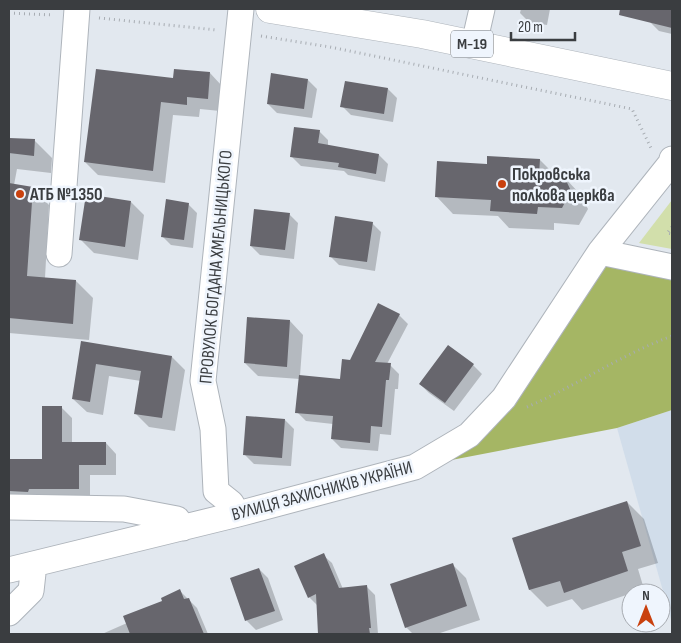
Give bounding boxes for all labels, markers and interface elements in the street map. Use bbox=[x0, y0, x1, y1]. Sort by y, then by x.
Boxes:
scale bar bbox=[511, 10, 575, 42]
text: 20 m bbox=[518, 18, 543, 37]
road number: М-19 bbox=[451, 31, 493, 58]
street label: ПРОВУЛОК БОГДАНА ХМЕЛЬНИЦЬКОГО bbox=[195, 149, 237, 385]
place label: Покровська полкова церква bbox=[512, 164, 615, 206]
marker: Покровська полкова церква bbox=[496, 178, 508, 190]
place label: АТБ №1350 bbox=[29, 184, 103, 205]
marker: АТБ №1350 bbox=[14, 188, 26, 200]
street label: ВУЛИЦЯ ЗАХИСНИКІВ УКРАЇНИ bbox=[229, 457, 415, 525]
north arrow bbox=[621, 583, 671, 633]
text: N bbox=[642, 587, 650, 604]

